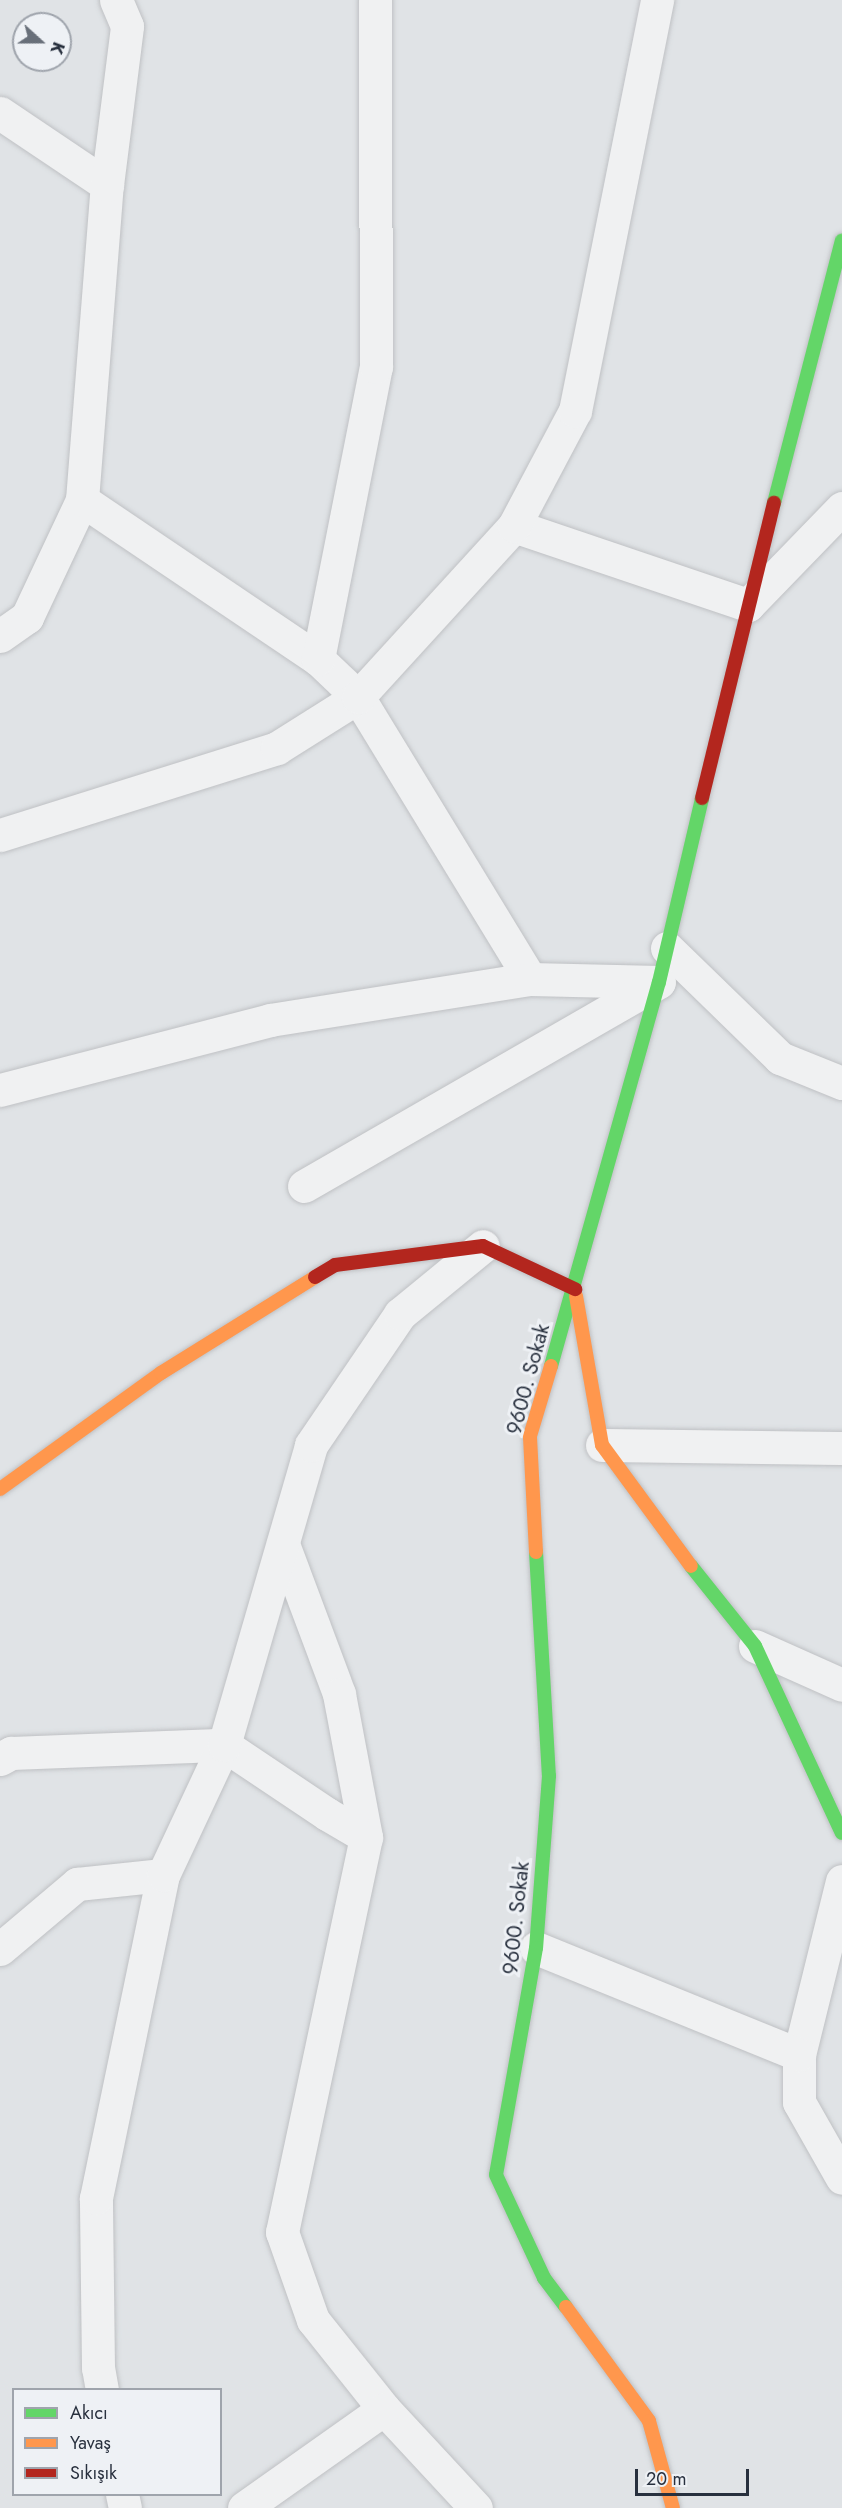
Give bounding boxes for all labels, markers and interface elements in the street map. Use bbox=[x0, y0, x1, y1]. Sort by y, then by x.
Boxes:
north arrow bbox=[12, 12, 72, 72]
text: K bbox=[45, 39, 70, 57]
street label: 9600. Sokak bbox=[501, 1321, 555, 1437]
street label: 9600. Sokak bbox=[498, 1860, 534, 1976]
legend bbox=[12, 2388, 222, 2496]
text: Akıcı bbox=[70, 2400, 108, 2426]
text: Yavaş bbox=[70, 2430, 111, 2456]
scale bar bbox=[638, 2457, 752, 2495]
text: Sıkışık bbox=[70, 2460, 117, 2486]
text: 20 m bbox=[646, 2466, 686, 2492]

